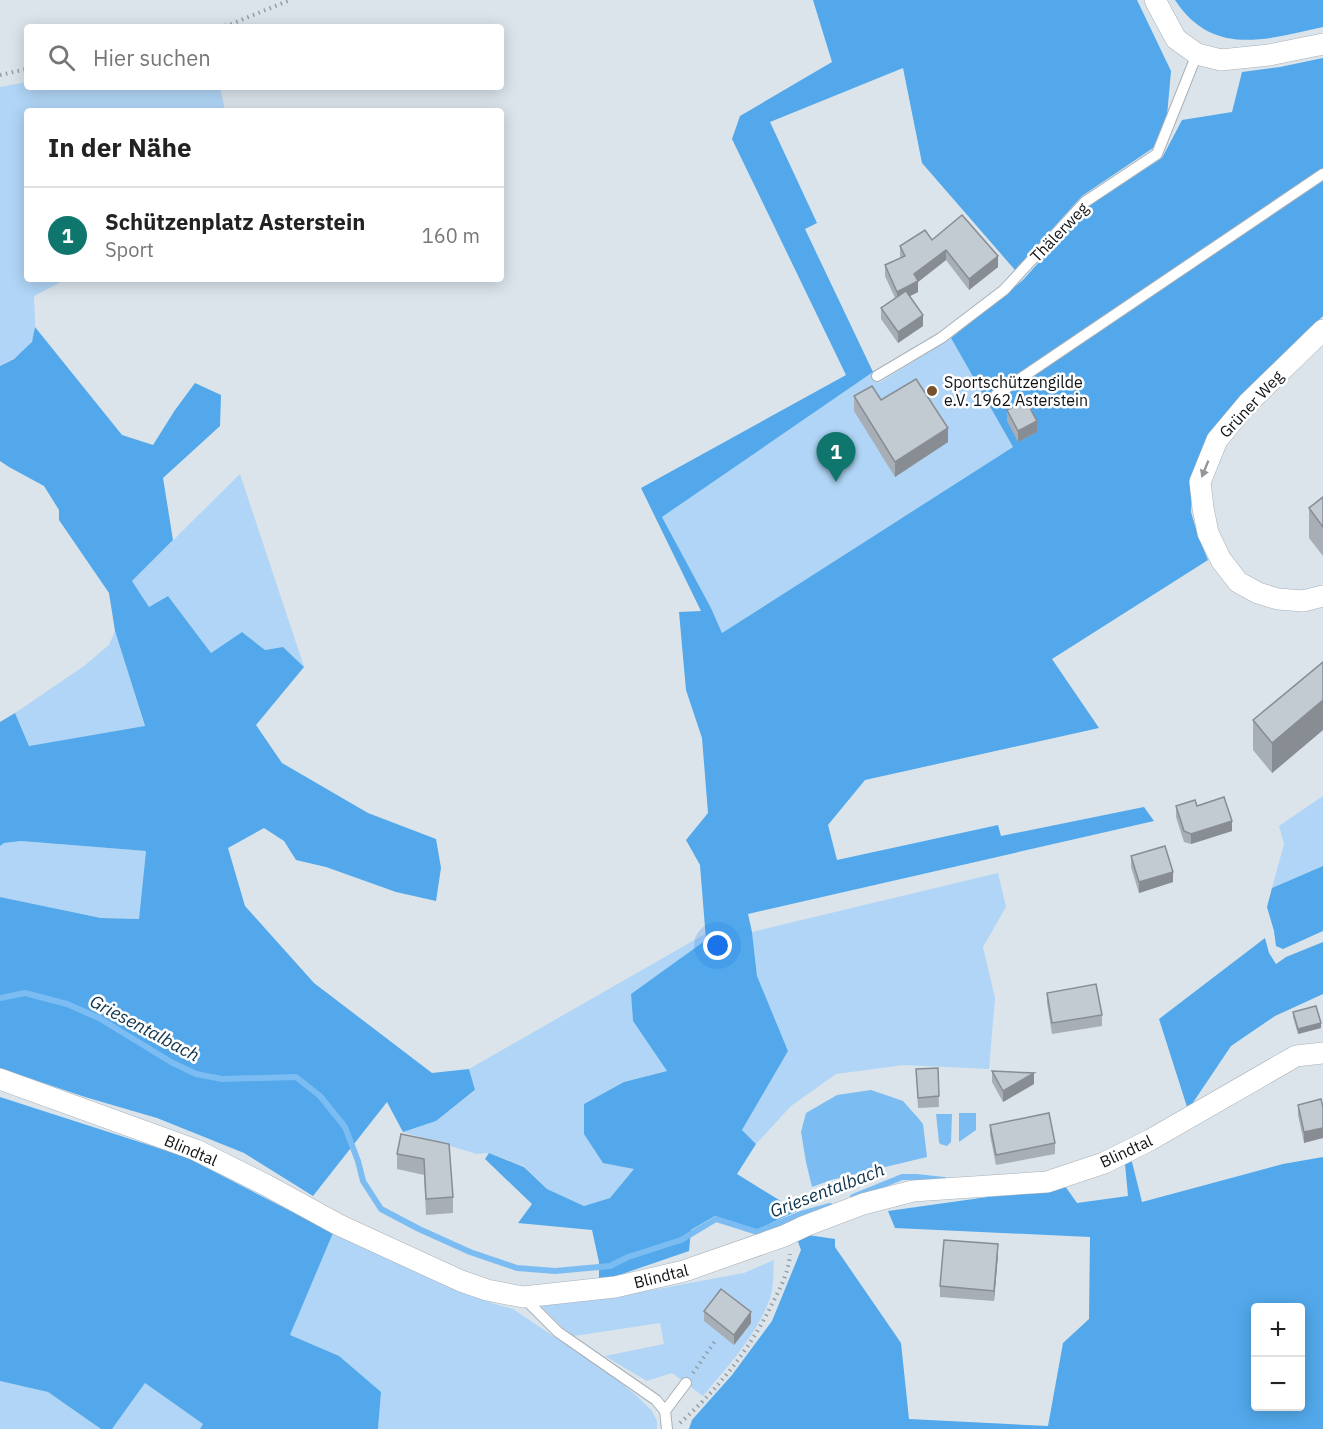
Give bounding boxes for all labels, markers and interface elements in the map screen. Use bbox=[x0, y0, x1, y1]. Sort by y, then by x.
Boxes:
search box bbox=[24, 24, 504, 90]
icon: search bbox=[45, 41, 78, 74]
text: Hier suchen bbox=[93, 43, 211, 72]
text: In der Nähe bbox=[48, 130, 192, 164]
street label: Thälerweg bbox=[1026, 198, 1093, 266]
text: Schützenplatz Asterstein bbox=[105, 207, 365, 236]
text: 1 bbox=[62, 222, 74, 249]
text: 160 m bbox=[422, 222, 480, 249]
text: Sport bbox=[105, 236, 154, 263]
street label: Grüner Weg bbox=[1215, 366, 1288, 442]
place label: Sportschützengilde e.V. 1962 Asterstein bbox=[944, 372, 1088, 410]
marker: Sportschützengilde e.V. 1962 Asterstein bbox=[925, 384, 939, 398]
pin: 1 bbox=[816, 432, 856, 482]
one-way arrow bbox=[1200, 460, 1209, 478]
your location bbox=[703, 931, 732, 960]
water label: Griesentalbach bbox=[86, 989, 204, 1067]
street label: Blindtal bbox=[161, 1130, 221, 1170]
street label: Blindtal bbox=[1097, 1130, 1155, 1172]
water label: Griesentalbach bbox=[766, 1158, 888, 1222]
street label: Blindtal bbox=[632, 1260, 690, 1292]
map controls bbox=[1251, 1303, 1305, 1411]
button: + bbox=[1251, 1303, 1305, 1357]
button: − bbox=[1251, 1357, 1305, 1411]

